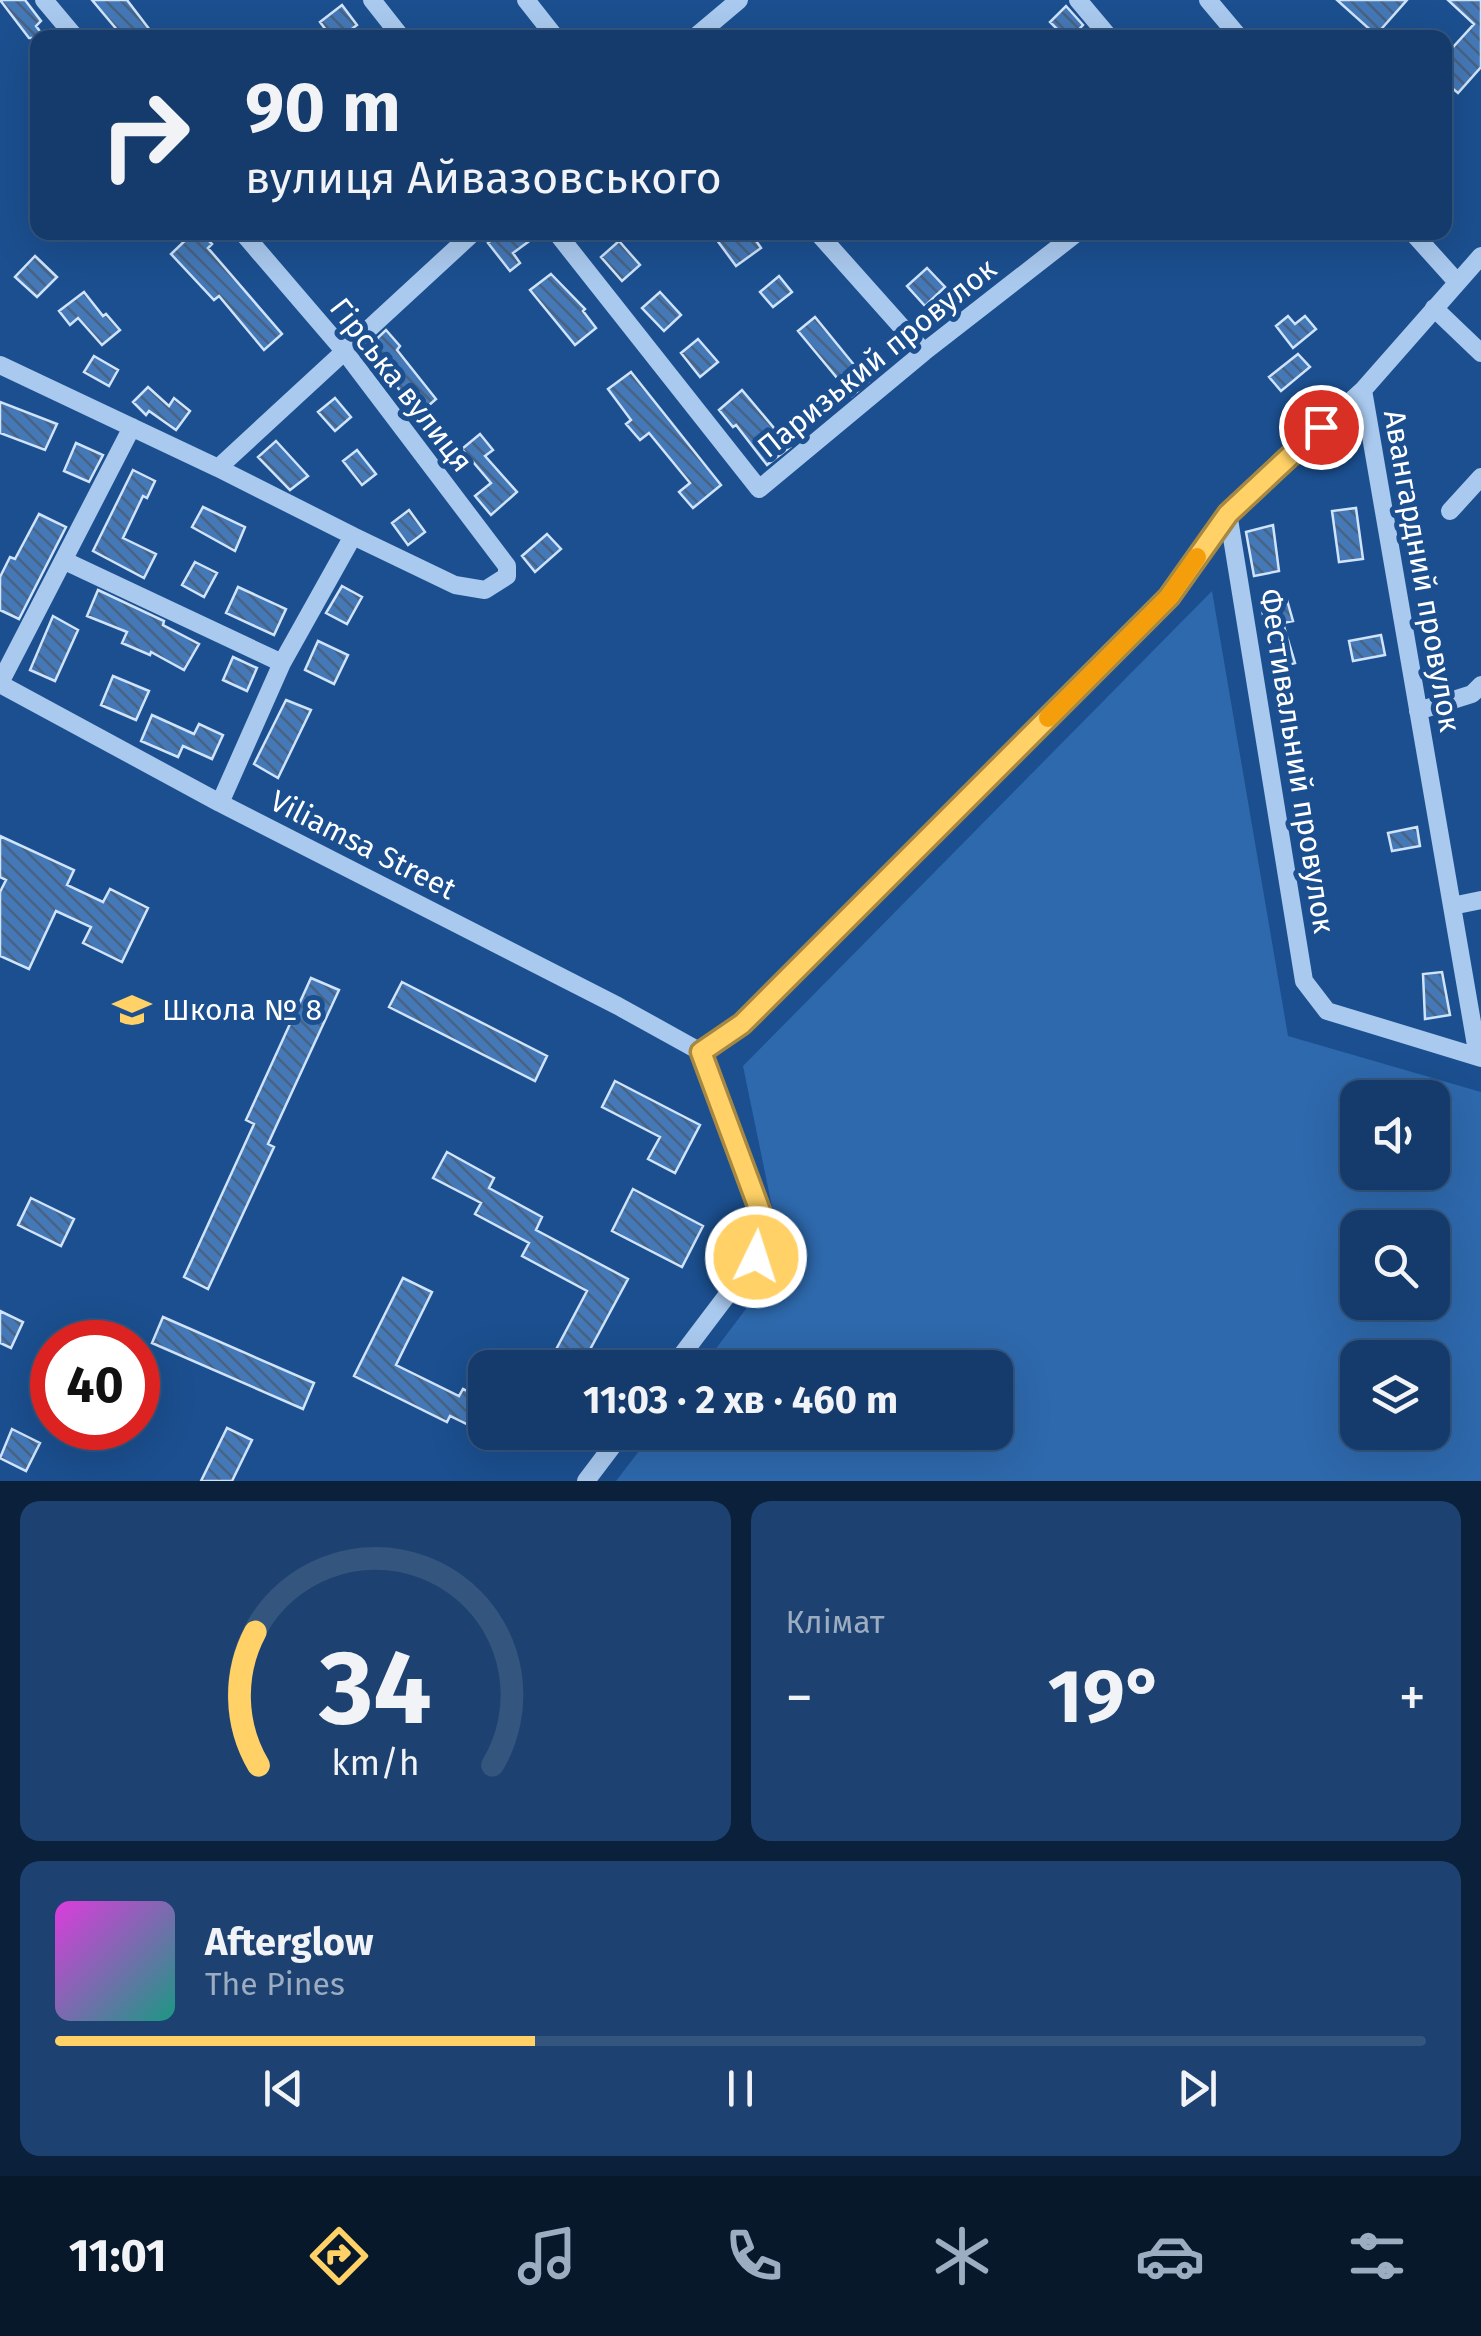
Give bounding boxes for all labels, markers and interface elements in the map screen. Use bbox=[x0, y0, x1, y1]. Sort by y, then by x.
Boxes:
text: 90 m bbox=[245, 66, 401, 150]
icon: right bbox=[80, 70, 210, 200]
text: вулиця Айвазовського bbox=[245, 151, 722, 205]
street label: Паризький провулок bbox=[750, 250, 1004, 465]
street label: Гірська вулиця bbox=[322, 291, 480, 479]
pin bbox=[1279, 385, 1364, 470]
icon: arrive bbox=[1294, 400, 1349, 455]
street label: Авангардний провулок bbox=[1376, 407, 1468, 735]
street label: Фестивальний провулок bbox=[1252, 586, 1342, 936]
street label: Viliamsa Street bbox=[264, 783, 462, 907]
school or university icon: Школа № 8 bbox=[111, 989, 153, 1031]
place label: Школа № 8 bbox=[162, 992, 322, 1028]
map controls bbox=[1340, 1080, 1450, 1450]
button: sound bbox=[1340, 1080, 1450, 1190]
position arrow bbox=[704, 1205, 808, 1309]
button: search bbox=[1340, 1210, 1450, 1320]
speed limit sign: 40 bbox=[30, 1320, 160, 1450]
button: layers bbox=[1340, 1340, 1450, 1450]
text: 11:03 · 2 хв · 460 m bbox=[583, 1377, 898, 1423]
text: Клімат bbox=[786, 1603, 884, 1641]
text: 34 bbox=[318, 1626, 432, 1751]
text: 19° bbox=[1048, 1652, 1164, 1742]
text: − bbox=[786, 1665, 813, 1731]
text: + bbox=[1399, 1665, 1426, 1731]
text: km/h bbox=[331, 1742, 419, 1784]
text: Afterglow bbox=[205, 1919, 373, 1965]
text: The Pines bbox=[205, 1965, 345, 2003]
icon: previous bbox=[256, 2061, 311, 2116]
icon: pause bbox=[713, 2061, 768, 2116]
icon: next bbox=[1170, 2061, 1225, 2116]
icon: directions bbox=[304, 2221, 374, 2291]
icon: music bbox=[512, 2221, 582, 2291]
icon: phone bbox=[719, 2221, 789, 2291]
icon: climate bbox=[927, 2221, 997, 2291]
icon: car bbox=[1135, 2221, 1205, 2291]
icon: filters bbox=[1342, 2221, 1412, 2291]
text: 11:01 bbox=[69, 2229, 167, 2283]

